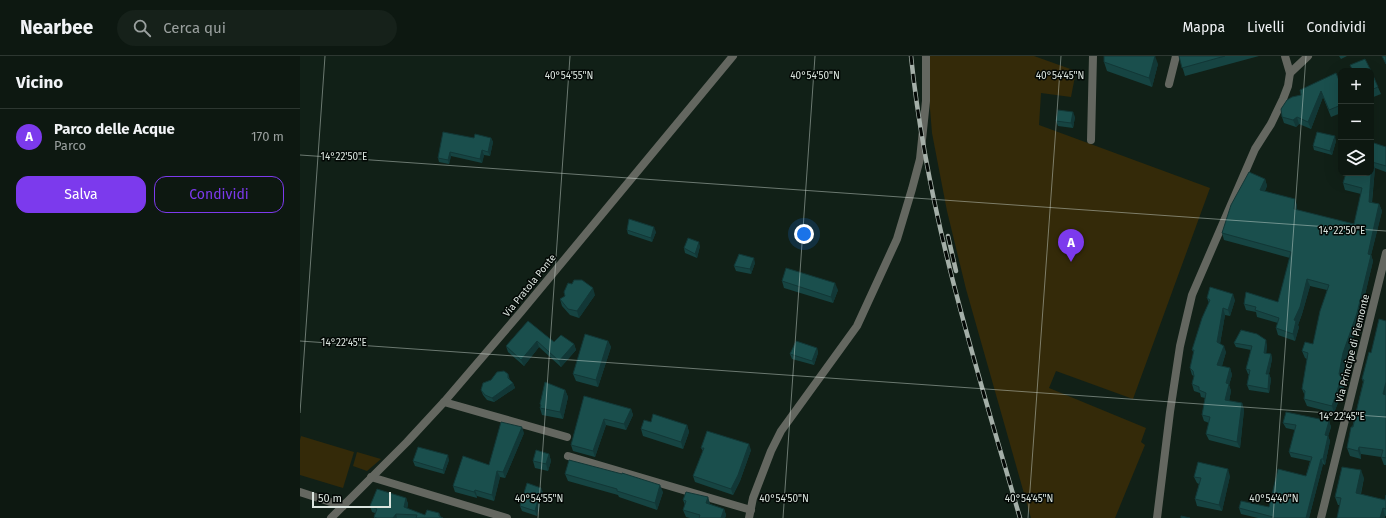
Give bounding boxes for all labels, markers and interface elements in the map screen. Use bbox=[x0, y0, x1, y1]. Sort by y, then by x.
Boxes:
search box bbox=[117, 10, 397, 46]
text: Nearbee bbox=[20, 16, 93, 39]
icon: search bbox=[131, 17, 153, 39]
text: Cerca qui bbox=[163, 19, 226, 37]
text: Mappa bbox=[1182, 19, 1225, 36]
text: Livelli bbox=[1247, 19, 1285, 36]
text: Condividi bbox=[1307, 19, 1366, 36]
map controls bbox=[1338, 68, 1374, 176]
button: + bbox=[1338, 68, 1374, 104]
text: 40°54'55"N bbox=[545, 70, 593, 82]
text: 40°54'50"N bbox=[790, 70, 840, 82]
text: 40°54'45"N bbox=[1036, 70, 1084, 82]
text: Vicino bbox=[16, 72, 63, 93]
button: − bbox=[1338, 104, 1374, 140]
text: Parco delle Acque bbox=[54, 120, 175, 138]
text: A bbox=[25, 129, 33, 144]
text: 170 m bbox=[251, 129, 284, 144]
text: Parco bbox=[54, 138, 86, 153]
button: layers bbox=[1338, 140, 1374, 176]
text: 14°22'50"E bbox=[321, 151, 367, 163]
button: Salva bbox=[16, 176, 146, 213]
button: Condividi bbox=[154, 176, 284, 213]
your location bbox=[794, 224, 814, 244]
text: 14°22'50"E bbox=[1319, 225, 1365, 237]
pin: A bbox=[1058, 229, 1084, 262]
street label: Via Pratola Ponte bbox=[501, 252, 559, 319]
street label: Via Principe di Piemonte bbox=[1334, 293, 1372, 404]
text: 14°22'45"E bbox=[321, 337, 367, 349]
text: 14°22'45"E bbox=[1319, 411, 1365, 423]
scale bar bbox=[312, 490, 391, 509]
text: 50 m bbox=[318, 492, 342, 505]
text: 40°54'55"N bbox=[515, 493, 563, 505]
text: 40°54'50"N bbox=[759, 493, 809, 505]
text: 40°54'45"N bbox=[1005, 493, 1053, 505]
text: 40°54'40"N bbox=[1249, 493, 1299, 505]

